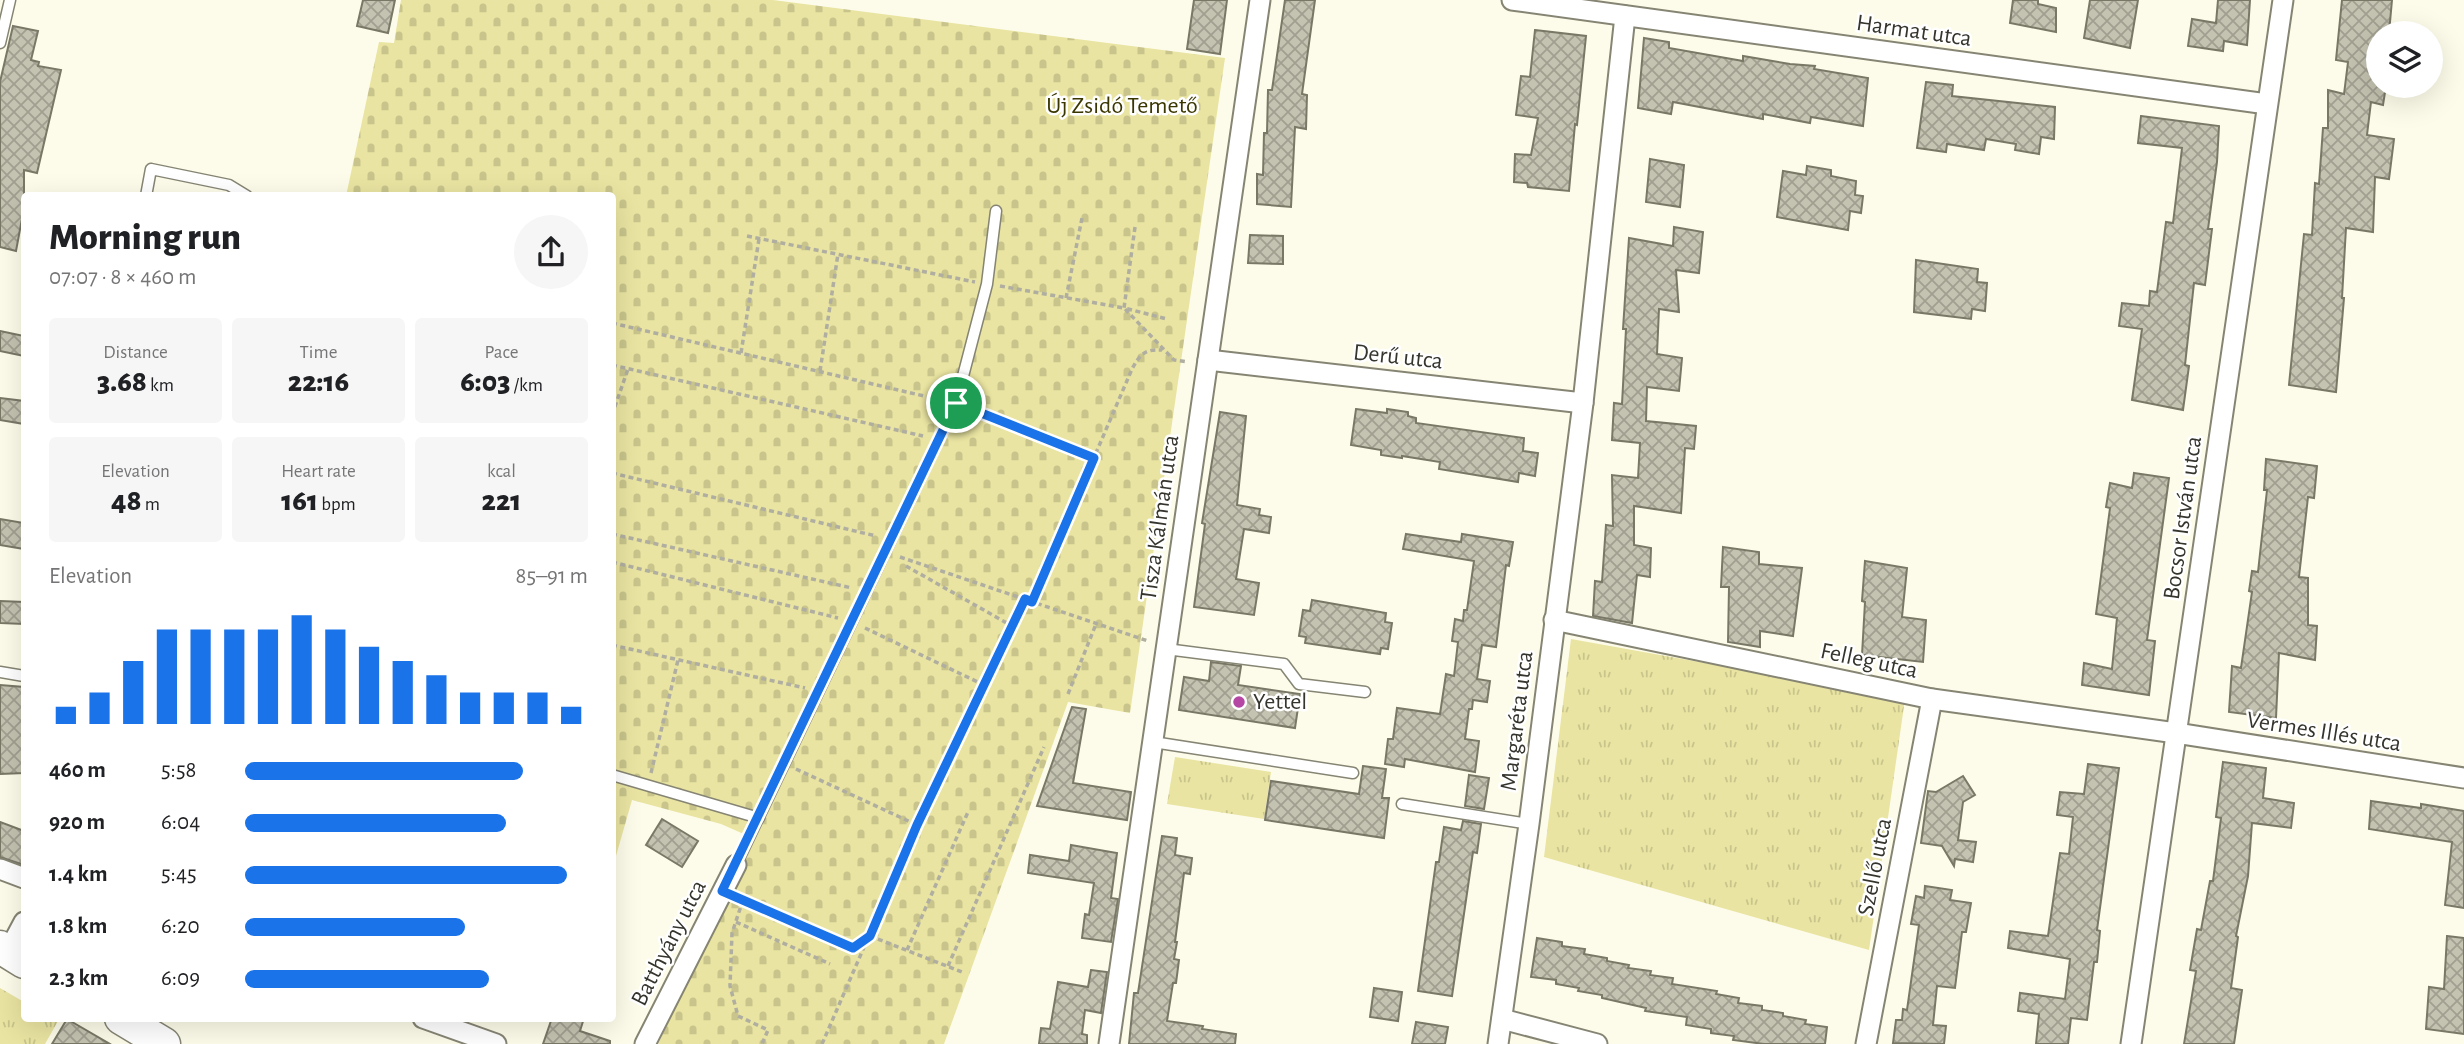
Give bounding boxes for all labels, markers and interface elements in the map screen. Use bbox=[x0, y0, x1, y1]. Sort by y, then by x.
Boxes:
street label: Harmat utca bbox=[1855, 11, 1973, 51]
map controls bbox=[2366, 21, 2443, 98]
button: layers bbox=[2366, 21, 2443, 98]
park label: Új Zsidó Temető bbox=[1046, 92, 1198, 118]
button: share bbox=[514, 215, 588, 289]
text: Morning run bbox=[49, 219, 241, 257]
text: 07:07 · 8 × 460 m bbox=[49, 266, 196, 289]
street label: Derű utca bbox=[1352, 340, 1444, 374]
text: Distance bbox=[103, 343, 168, 362]
text: Time bbox=[300, 343, 337, 362]
text: Pace bbox=[484, 343, 519, 362]
text: 3.68 bbox=[97, 367, 147, 397]
text: 22:16 bbox=[288, 367, 349, 397]
text: 6:03 bbox=[460, 367, 510, 397]
pin bbox=[926, 373, 986, 433]
text: km bbox=[147, 376, 174, 395]
text: /km bbox=[510, 376, 543, 395]
icon: arrive bbox=[937, 384, 975, 422]
street label: Tisza Kálmán utca bbox=[1136, 433, 1184, 603]
street label: Bocsor István utca bbox=[2160, 435, 2206, 601]
text: Elevation bbox=[101, 462, 170, 481]
text: Heart rate bbox=[281, 462, 356, 481]
text: kcal bbox=[487, 462, 516, 481]
text: 48 bbox=[111, 486, 142, 516]
text: 161 bbox=[281, 486, 318, 516]
text: 221 bbox=[482, 486, 521, 516]
text: m bbox=[142, 495, 160, 514]
text: bpm bbox=[318, 495, 356, 514]
text: Elevation bbox=[49, 565, 132, 588]
text: 85–91 m bbox=[516, 565, 588, 588]
street label: Felleg utca bbox=[1818, 639, 1920, 683]
street label: Margaréta utca bbox=[1497, 650, 1537, 792]
place label: Yettel bbox=[1253, 690, 1307, 714]
marker: Yettel bbox=[1231, 694, 1247, 710]
street label: Vermes Illés utca bbox=[2245, 708, 2403, 756]
text: 460 m bbox=[49, 759, 106, 782]
text: 5:58 bbox=[161, 759, 196, 782]
text: 920 m bbox=[49, 811, 105, 834]
text: 6:04 bbox=[161, 811, 200, 834]
street label: Szellő utca bbox=[1854, 816, 1896, 918]
text: 1.4 km bbox=[49, 863, 108, 886]
text: 5:45 bbox=[161, 863, 197, 886]
street label: Batthyány utca bbox=[627, 876, 711, 1010]
text: 1.8 km bbox=[49, 915, 107, 938]
text: 6:20 bbox=[161, 915, 200, 938]
text: 2.3 km bbox=[49, 967, 108, 990]
text: 6:09 bbox=[161, 967, 200, 990]

